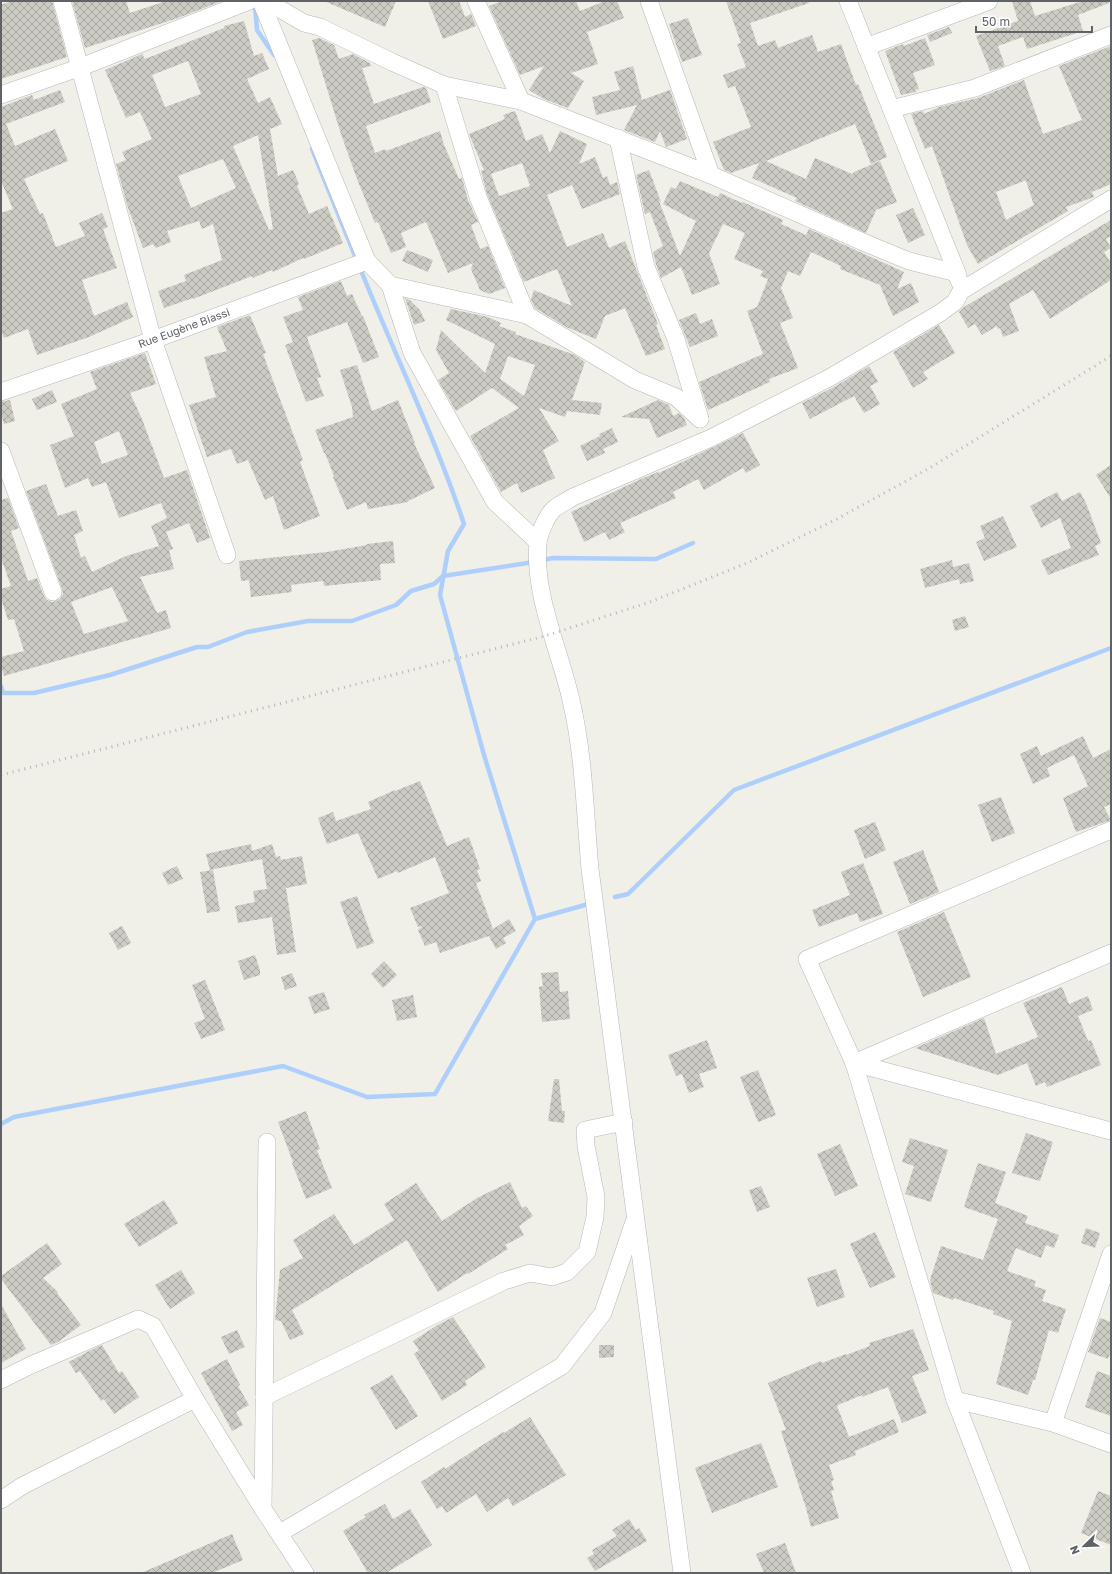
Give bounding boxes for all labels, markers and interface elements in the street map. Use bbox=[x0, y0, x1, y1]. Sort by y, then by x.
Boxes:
scale bar bbox=[976, 8, 1092, 34]
text: 50 m bbox=[982, 14, 1010, 29]
street label: Rue Eugène Biassi bbox=[136, 305, 231, 350]
north arrow bbox=[1064, 1526, 1104, 1566]
text: N bbox=[1067, 1544, 1082, 1556]

